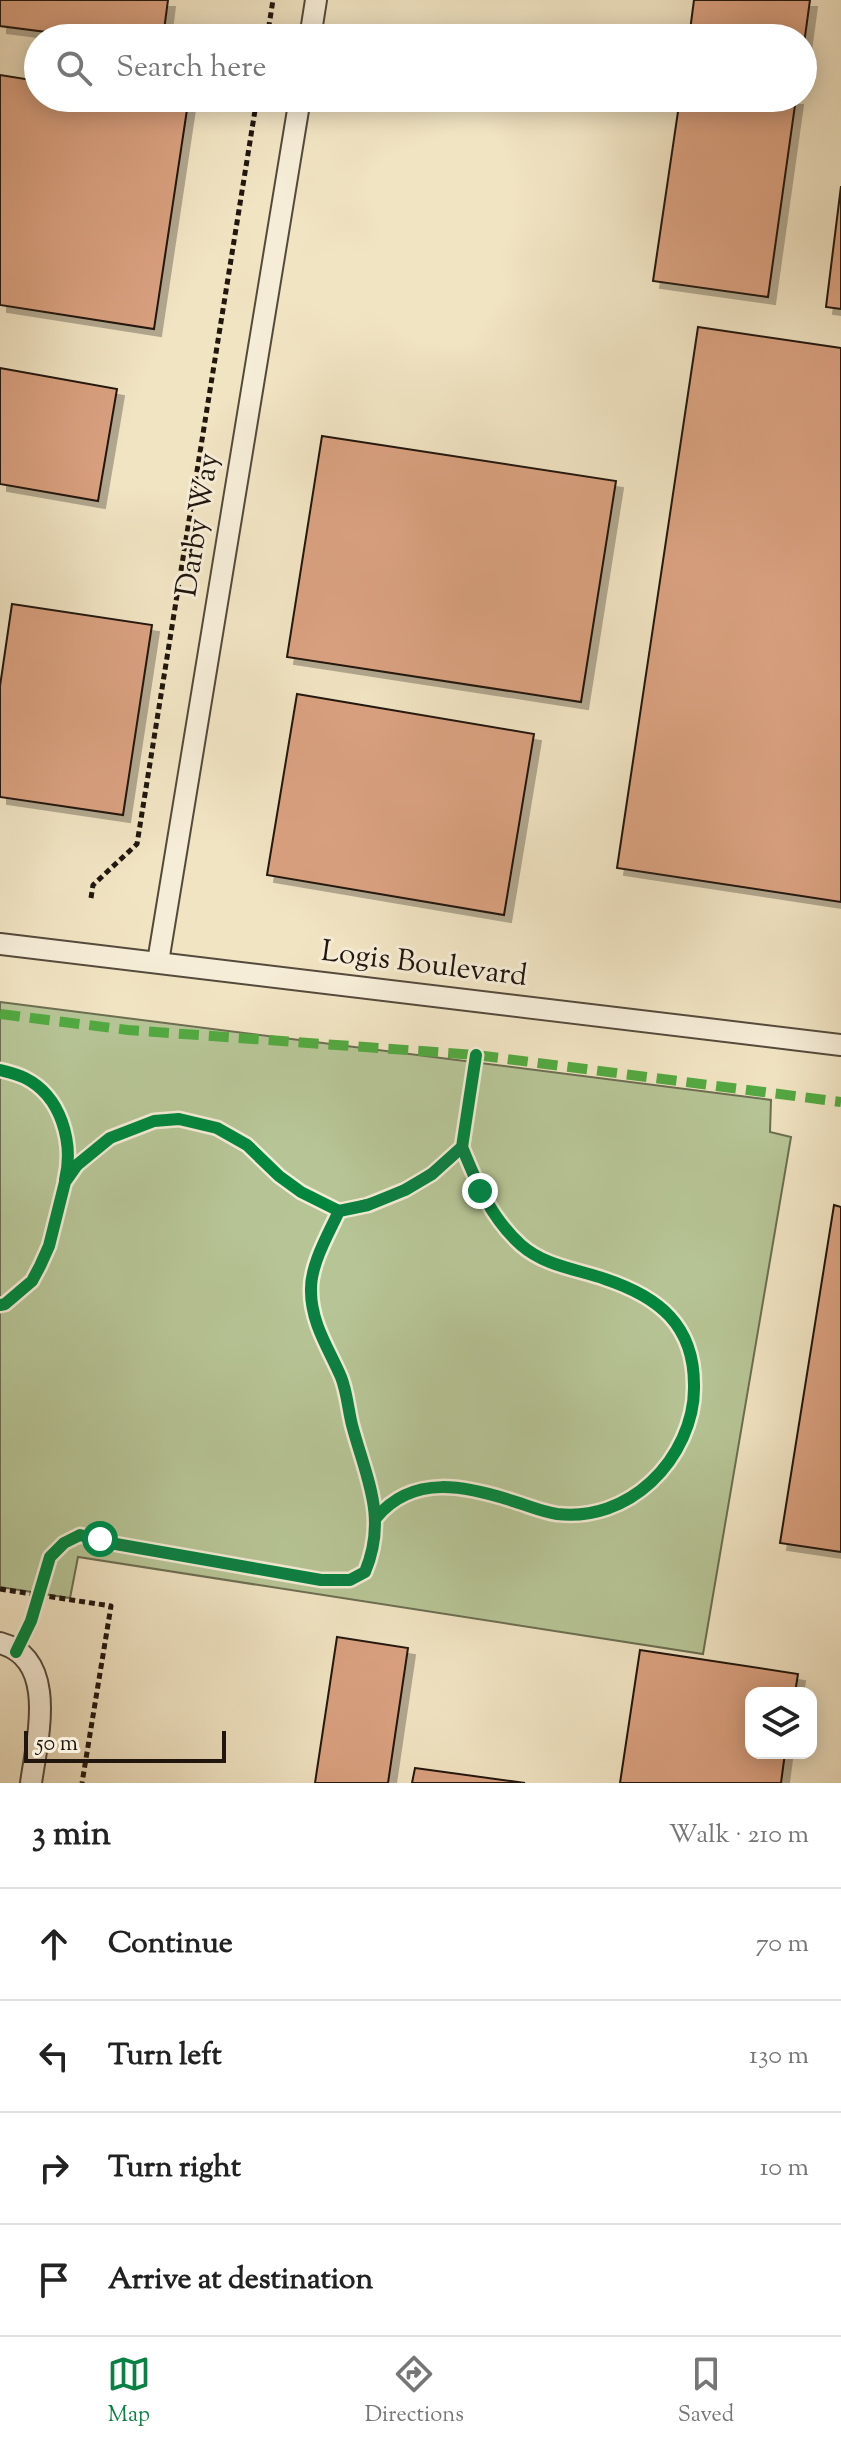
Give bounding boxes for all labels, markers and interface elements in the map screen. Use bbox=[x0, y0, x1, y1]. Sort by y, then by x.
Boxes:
search box bbox=[24, 24, 817, 112]
icon: search bbox=[52, 46, 96, 90]
text: Search here bbox=[116, 47, 266, 90]
street label: Darby Way bbox=[166, 450, 232, 600]
street label: Logis Boulevard bbox=[318, 931, 530, 999]
route end bbox=[462, 1173, 498, 1209]
route start bbox=[82, 1521, 118, 1557]
map controls bbox=[745, 1687, 817, 1759]
button: layers bbox=[745, 1687, 817, 1759]
scale bar bbox=[24, 1727, 226, 1763]
text: 50 m bbox=[36, 1729, 78, 1761]
text: 3 min bbox=[32, 1811, 111, 1860]
text: Walk · 210 m bbox=[669, 1817, 809, 1854]
icon: ahead bbox=[32, 1922, 76, 1966]
text: Continue bbox=[108, 1923, 233, 1966]
text: 70 m bbox=[756, 1926, 809, 1963]
icon: left bbox=[32, 2034, 76, 2078]
text: Turn left bbox=[108, 2035, 222, 2078]
text: 130 m bbox=[749, 2038, 809, 2075]
icon: right bbox=[32, 2146, 76, 2190]
text: Turn right bbox=[108, 2147, 241, 2190]
text: 10 m bbox=[760, 2150, 809, 2187]
icon: arrive bbox=[32, 2258, 76, 2302]
text: Arrive at destination bbox=[108, 2259, 373, 2302]
tab: Map bbox=[107, 2352, 151, 2432]
tab: Directions bbox=[365, 2352, 464, 2432]
tab: Saved bbox=[678, 2352, 734, 2432]

